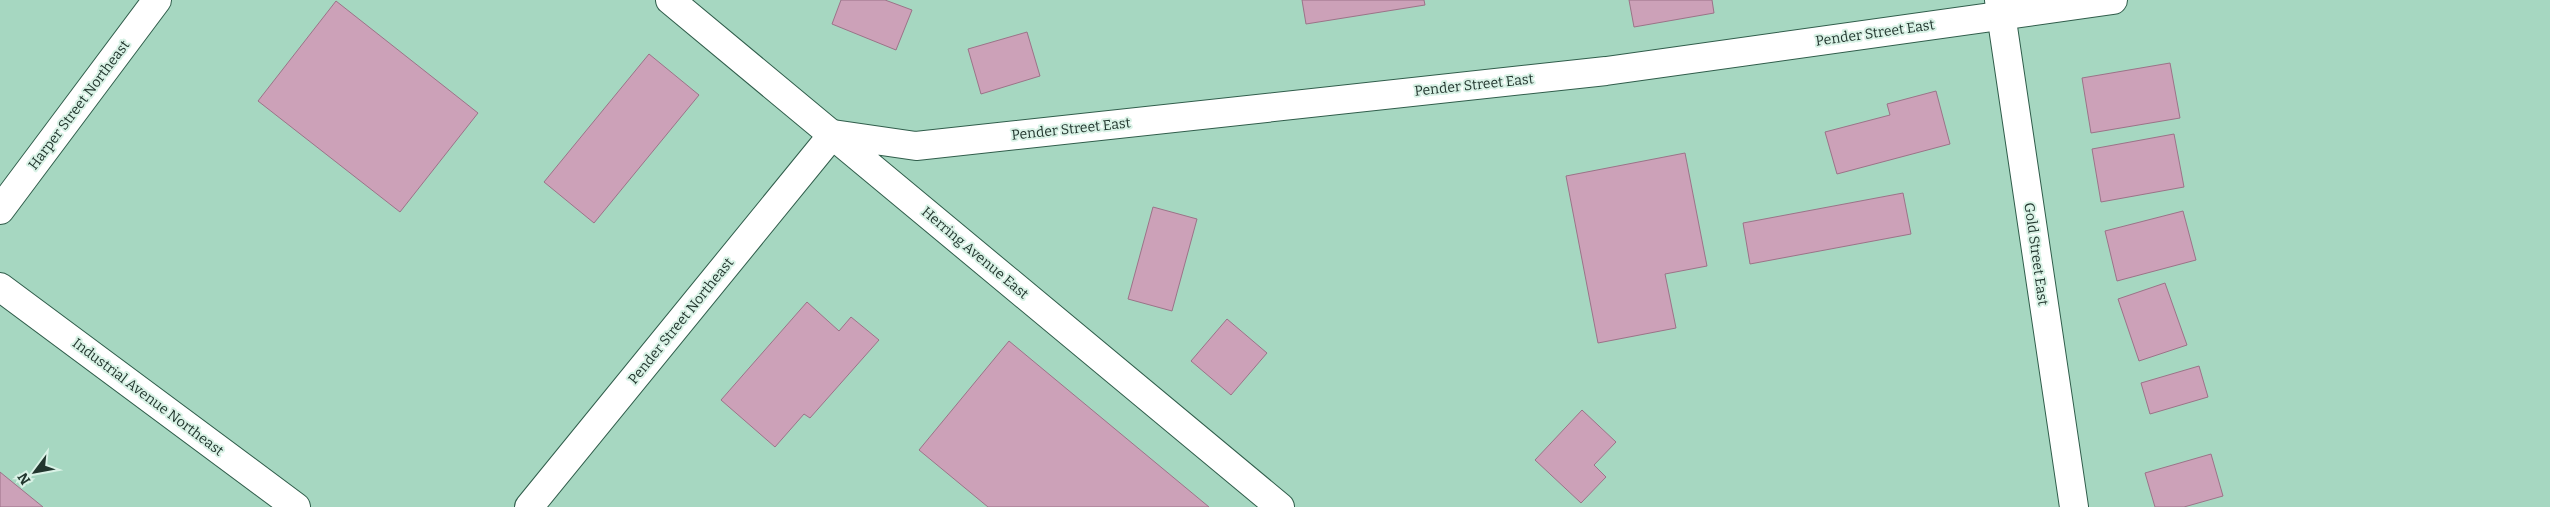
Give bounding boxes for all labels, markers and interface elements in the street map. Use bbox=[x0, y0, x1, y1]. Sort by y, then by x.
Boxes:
street label: Pender Street East bbox=[1815, 16, 1935, 50]
street label: Harper Street Northeast bbox=[25, 37, 133, 173]
street label: Pender Street East bbox=[1414, 70, 1534, 100]
street label: Pender Street East bbox=[1011, 114, 1131, 144]
street label: Gold Street East bbox=[2020, 201, 2052, 307]
street label: Herring Avenue East bbox=[918, 203, 1032, 303]
street label: Pender Street Northeast bbox=[625, 254, 737, 388]
street label: Industrial Avenue Northeast bbox=[69, 335, 227, 459]
north arrow bbox=[10, 447, 60, 497]
text: N bbox=[14, 469, 34, 488]

